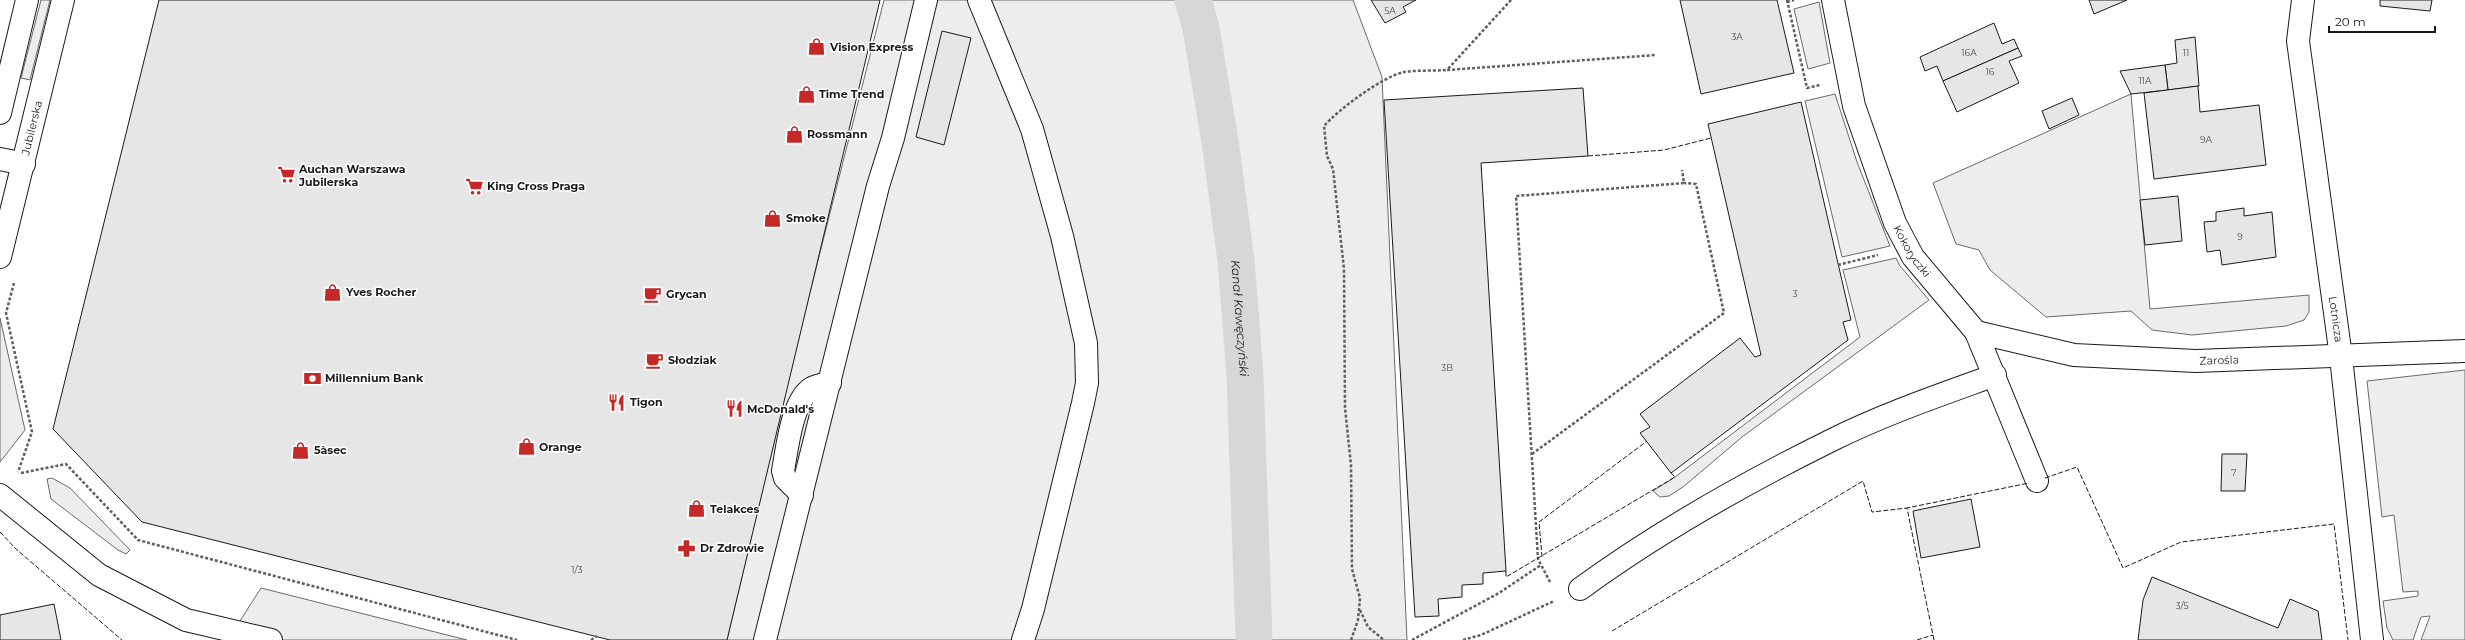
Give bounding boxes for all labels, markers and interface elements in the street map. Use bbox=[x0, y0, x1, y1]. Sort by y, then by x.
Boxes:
house number: 5A bbox=[1384, 5, 1396, 16]
scale bar bbox=[2329, 8, 2435, 34]
text: 20 m bbox=[2335, 14, 2366, 29]
house number: 3A bbox=[1731, 31, 1743, 42]
shop icon: Vision Express bbox=[807, 37, 827, 57]
place label: Vision Express bbox=[829, 40, 913, 54]
house number: 16A bbox=[1961, 47, 1977, 58]
house number: 11 bbox=[2183, 47, 2189, 58]
house number: 16 bbox=[1986, 66, 1995, 77]
house number: 11A bbox=[2139, 75, 2152, 86]
shop icon: Time Trend bbox=[796, 84, 816, 104]
place label: Time Trend bbox=[819, 87, 884, 101]
street label: Jubilerska bbox=[18, 99, 45, 158]
shop icon: Rossmann bbox=[784, 124, 804, 144]
place label: Rossmann bbox=[807, 127, 868, 141]
house number: 9A bbox=[2200, 134, 2212, 145]
place label: Auchan Warszawa Jubilerska bbox=[298, 162, 406, 189]
supermarket icon: Auchan Warszawa Jubilerska bbox=[276, 165, 296, 185]
supermarket icon: King Cross Praga bbox=[464, 176, 484, 196]
place label: King Cross Praga bbox=[487, 179, 585, 193]
shop icon: Smoke bbox=[763, 208, 783, 228]
place label: Smoke bbox=[786, 211, 826, 225]
street label: Kokoryczki bbox=[1890, 223, 1934, 280]
house number: 9 bbox=[2237, 231, 2243, 242]
water label: Kanał Kawęczyński bbox=[1229, 259, 1253, 378]
shop icon: Yves Rocher bbox=[323, 282, 343, 302]
cafe icon: Grycan bbox=[643, 284, 663, 304]
place label: Yves Rocher bbox=[345, 285, 417, 299]
place label: Grycan bbox=[666, 287, 707, 301]
house number: 3 bbox=[1792, 288, 1798, 299]
street label: Lotnicza bbox=[2326, 295, 2346, 343]
cafe icon: Słodziak bbox=[645, 350, 665, 370]
street label: Zarośla bbox=[2199, 352, 2239, 368]
place label: Słodziak bbox=[668, 353, 718, 367]
house number: 3B bbox=[1441, 362, 1453, 373]
bank icon: Millennium Bank bbox=[302, 368, 322, 388]
place label: Millennium Bank bbox=[325, 371, 424, 385]
restaurant icon: Tigon bbox=[607, 392, 627, 412]
place label: Tigon bbox=[630, 395, 663, 409]
restaurant icon: McDonald's bbox=[724, 399, 744, 419]
place label: McDonald's bbox=[747, 402, 814, 416]
shop icon: Orange bbox=[516, 437, 536, 457]
shop icon: 5àsec bbox=[291, 440, 311, 460]
place label: Orange bbox=[539, 440, 582, 454]
place label: 5àsec bbox=[314, 443, 347, 457]
house number: 7 bbox=[2231, 467, 2237, 478]
shop icon: Telakces bbox=[687, 499, 707, 519]
place label: Telakces bbox=[710, 502, 760, 516]
pharmacy icon: Dr Zdrowie bbox=[677, 538, 697, 558]
place label: Dr Zdrowie bbox=[700, 541, 764, 555]
house number: 1/3 bbox=[571, 564, 583, 575]
house number: 3/5 bbox=[2175, 600, 2189, 611]

